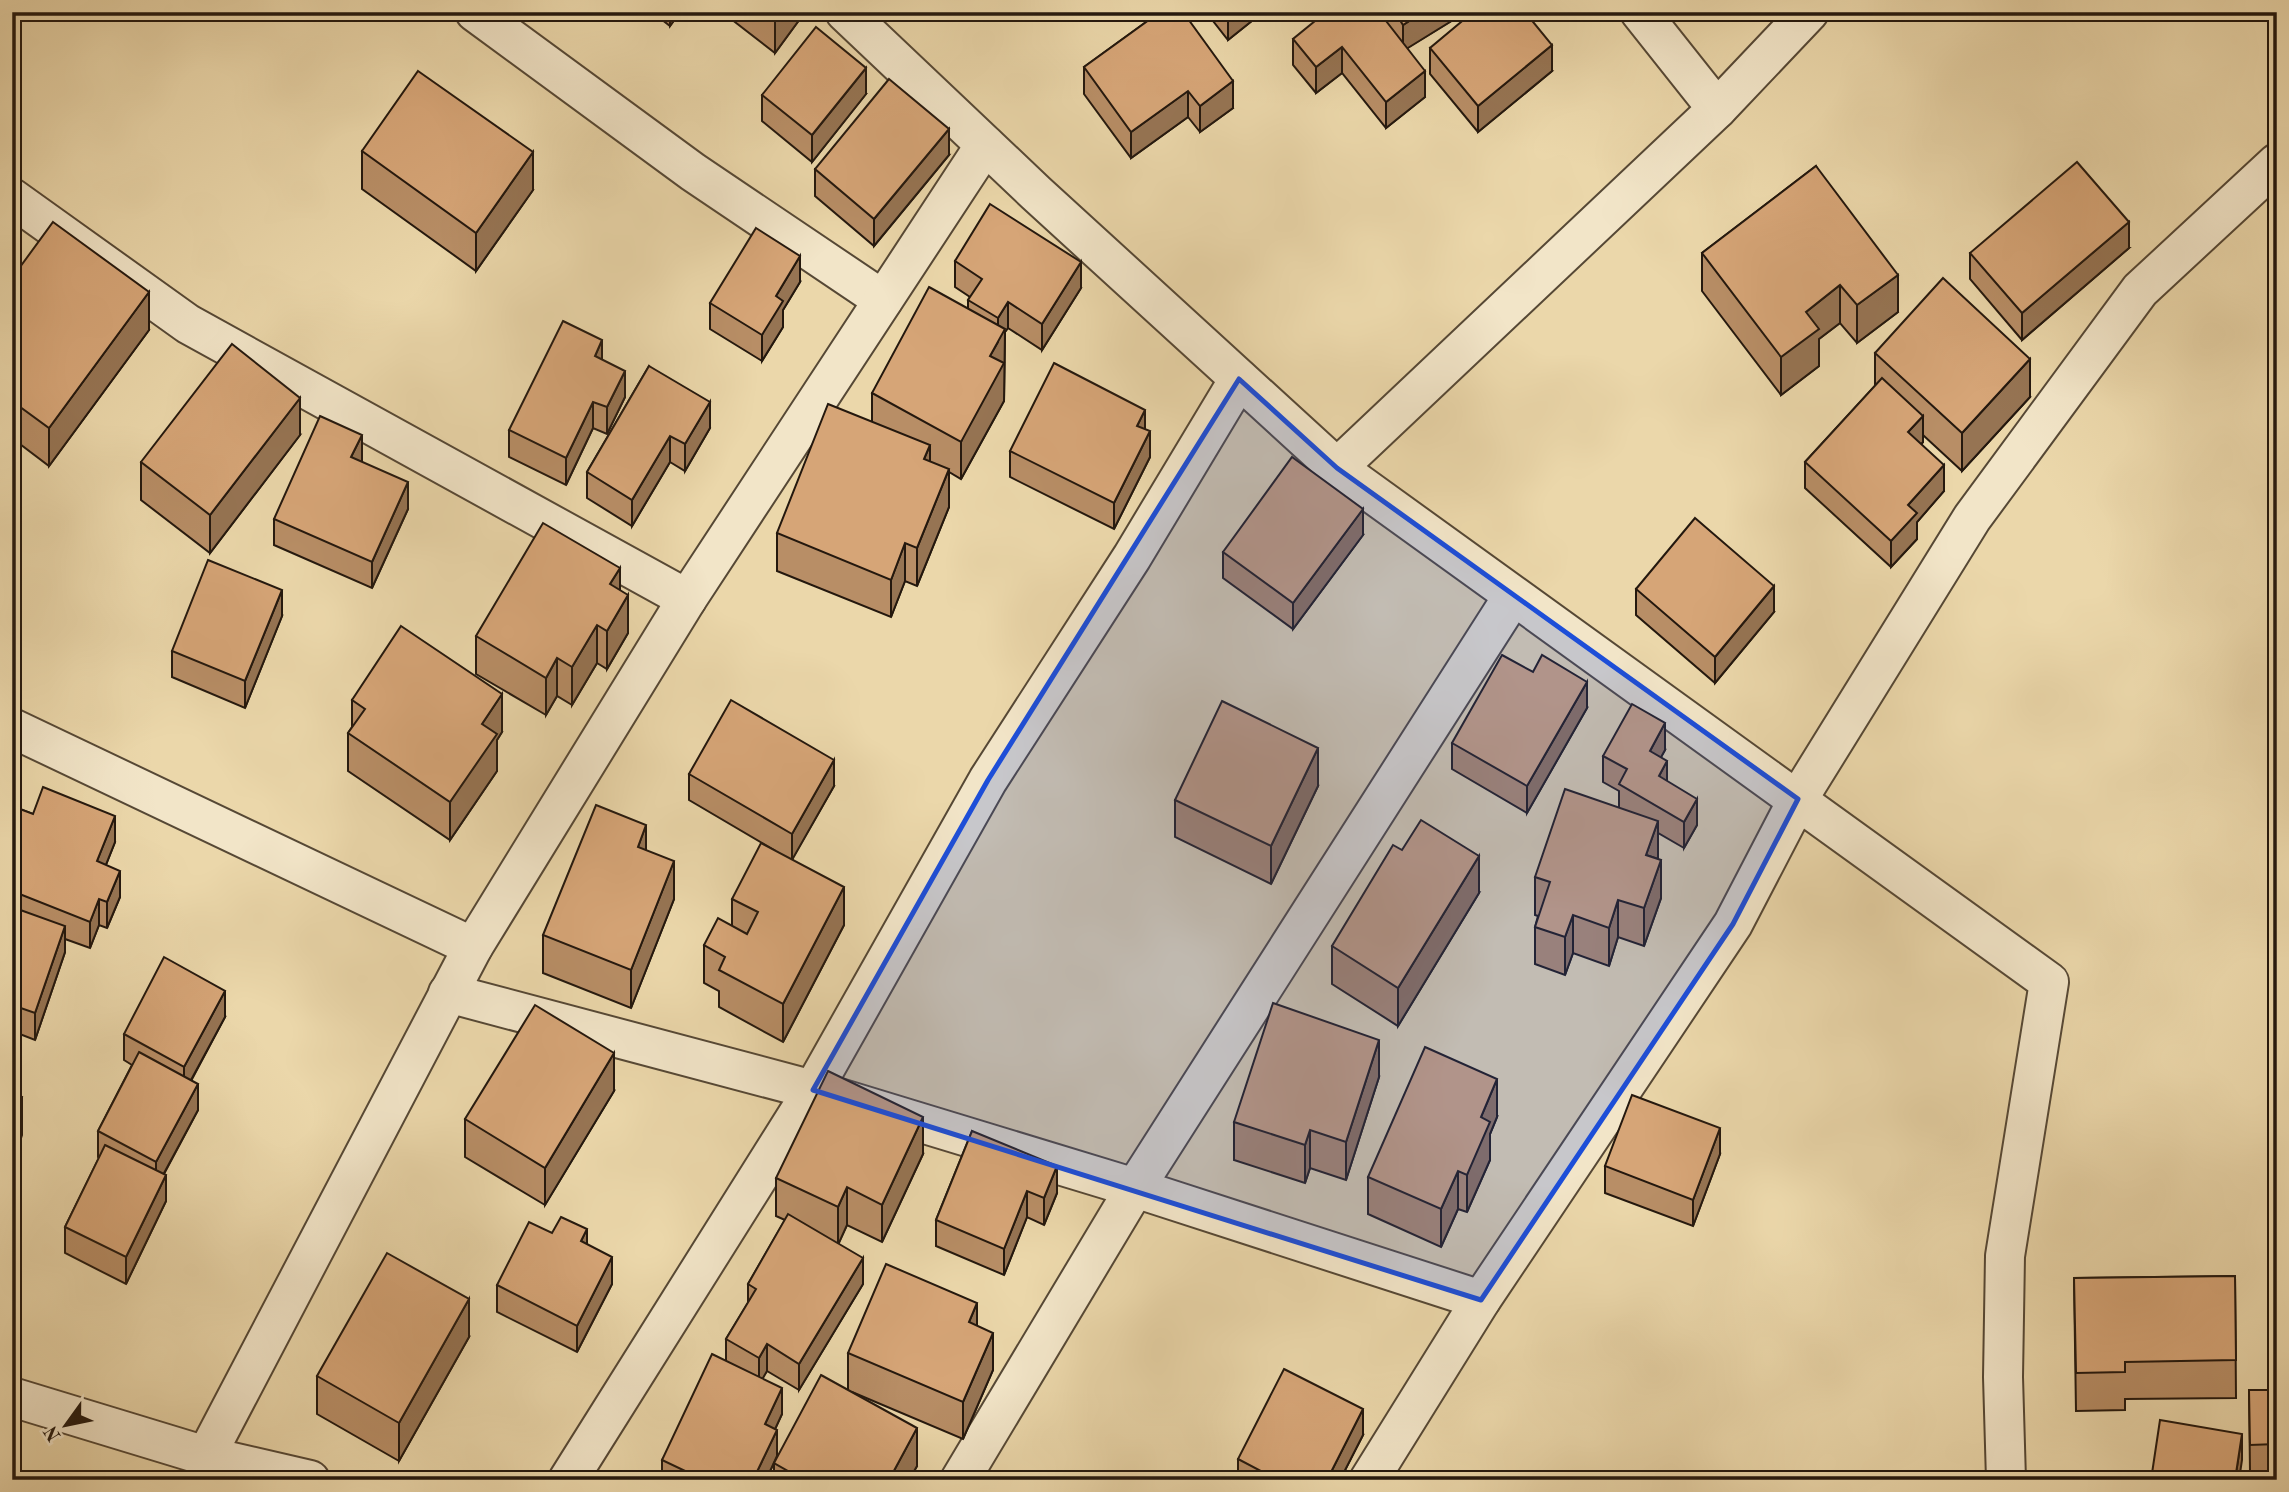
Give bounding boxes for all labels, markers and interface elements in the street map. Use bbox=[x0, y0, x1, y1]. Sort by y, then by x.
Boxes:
north arrow bbox=[32, 1390, 102, 1460]
text: N bbox=[42, 1421, 66, 1444]

